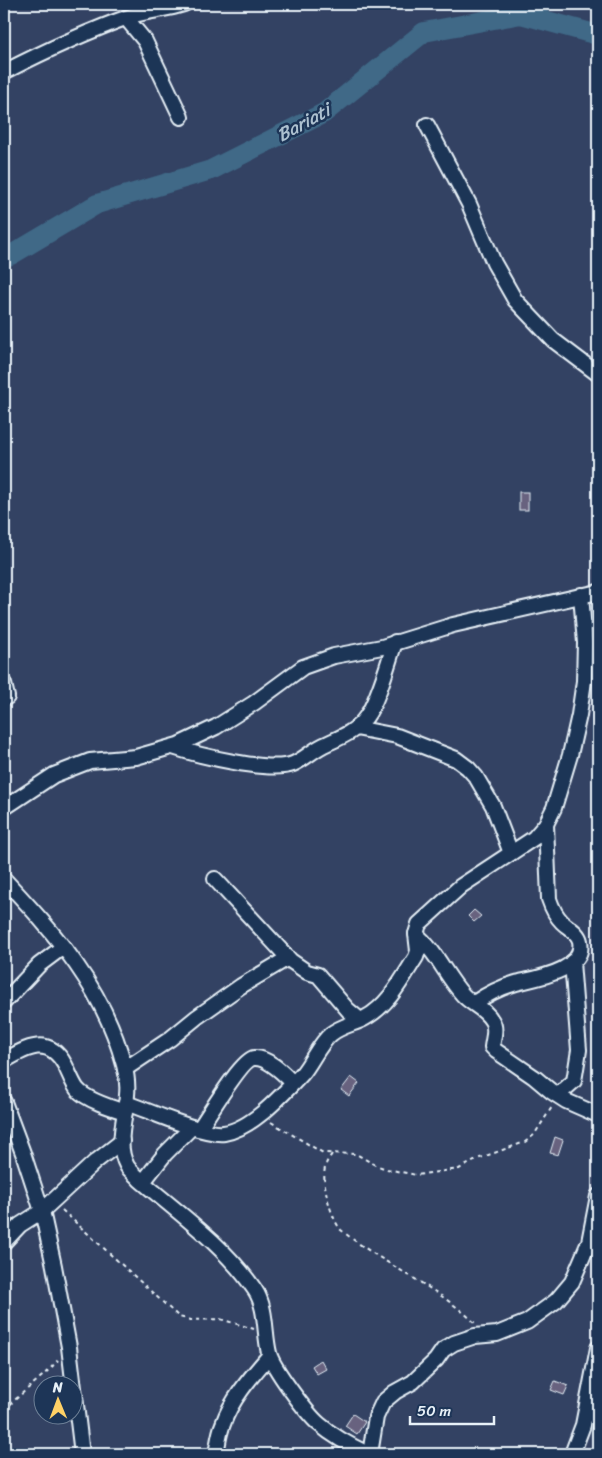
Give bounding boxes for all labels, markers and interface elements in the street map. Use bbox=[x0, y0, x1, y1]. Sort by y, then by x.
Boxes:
water label: Bariati bbox=[270, 92, 340, 151]
text: N bbox=[52, 1375, 63, 1400]
north arrow bbox=[32, 1376, 82, 1426]
scale bar bbox=[410, 1393, 493, 1425]
text: 50 m bbox=[417, 1398, 452, 1424]

